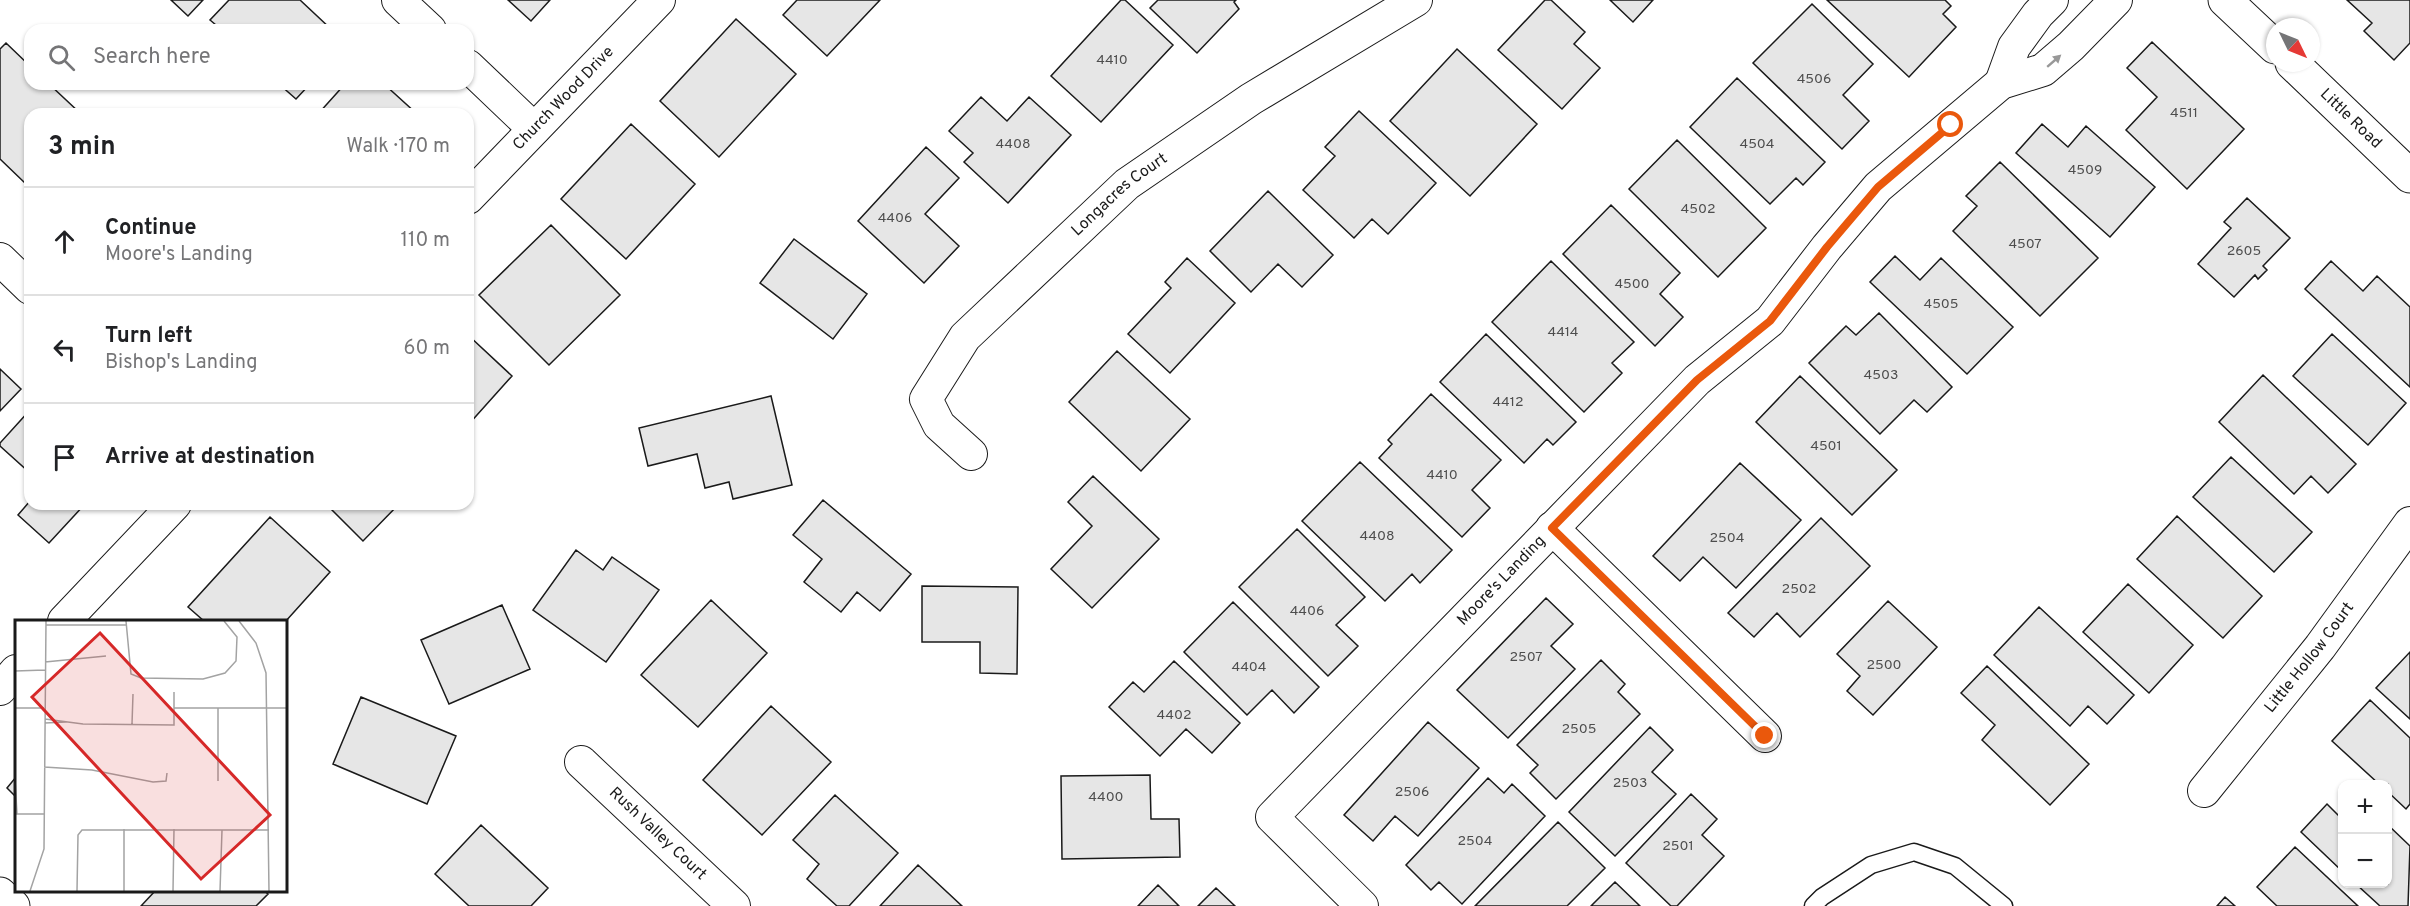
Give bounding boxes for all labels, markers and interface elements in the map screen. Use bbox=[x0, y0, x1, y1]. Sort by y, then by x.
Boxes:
north arrow bbox=[2266, 18, 2320, 72]
search box bbox=[24, 24, 474, 90]
icon: search bbox=[45, 41, 78, 74]
street label: Church Wood Drive bbox=[509, 42, 619, 155]
text: Search here bbox=[93, 44, 211, 71]
house number: 4410 bbox=[1096, 52, 1128, 69]
one-way arrow bbox=[2046, 54, 2062, 67]
house number: 4506 bbox=[1797, 71, 1831, 88]
street label: Little Road bbox=[2315, 85, 2386, 153]
house number: 4511 bbox=[2170, 105, 2198, 122]
route start bbox=[1937, 111, 1963, 137]
text: 3 min bbox=[48, 131, 116, 164]
text: Walk · 170 m bbox=[346, 134, 450, 160]
house number: 4408 bbox=[996, 136, 1030, 153]
house number: 4504 bbox=[1739, 136, 1775, 153]
street label: Longacres Court bbox=[1068, 149, 1172, 241]
house number: 4509 bbox=[2068, 162, 2102, 179]
house number: 4502 bbox=[1681, 201, 1715, 218]
house number: 4406 bbox=[878, 210, 912, 227]
text: Continue bbox=[105, 215, 196, 242]
icon: ahead bbox=[48, 225, 81, 258]
text: 110 m bbox=[401, 228, 450, 254]
house number: 4507 bbox=[2008, 236, 2042, 253]
text: Moore's Landing bbox=[105, 242, 253, 268]
house number: 2605 bbox=[2227, 243, 2261, 260]
house number: 4500 bbox=[1614, 276, 1650, 293]
house number: 4505 bbox=[1923, 296, 1959, 313]
text: Turn left bbox=[105, 323, 193, 350]
house number: 4414 bbox=[1547, 324, 1579, 341]
icon: left bbox=[48, 333, 81, 366]
text: 60 m bbox=[404, 336, 450, 362]
text: Bishop's Landing bbox=[105, 350, 258, 376]
house number: 4503 bbox=[1864, 367, 1898, 384]
house number: 4412 bbox=[1492, 394, 1524, 411]
house number: 4501 bbox=[1810, 438, 1842, 455]
icon: arrive bbox=[48, 441, 81, 474]
text: Arrive at destination bbox=[105, 444, 315, 471]
house number: 4410 bbox=[1426, 467, 1458, 484]
house number: 4408 bbox=[1360, 528, 1394, 545]
house number: 2504 bbox=[1710, 530, 1744, 547]
street label: Moore's Landing bbox=[1453, 531, 1550, 630]
house number: 2502 bbox=[1782, 581, 1816, 598]
street label: Little Hollow Court bbox=[2261, 599, 2359, 717]
house number: 4406 bbox=[1290, 603, 1324, 620]
inset map bbox=[15, 620, 286, 891]
house number: 2507 bbox=[1509, 649, 1543, 666]
house number: 2500 bbox=[1866, 657, 1902, 674]
house number: 4404 bbox=[1231, 659, 1267, 676]
house number: 4402 bbox=[1157, 707, 1191, 724]
house number: 2505 bbox=[1562, 721, 1596, 738]
route end bbox=[1751, 722, 1777, 748]
house number: 2503 bbox=[1613, 775, 1647, 792]
map controls bbox=[2338, 780, 2392, 888]
button: + bbox=[2338, 780, 2392, 834]
street label: Rush Valley Court bbox=[604, 783, 710, 885]
house number: 2506 bbox=[1395, 784, 1429, 801]
house number: 4400 bbox=[1088, 789, 1124, 806]
house number: 2504 bbox=[1458, 833, 1492, 850]
button: − bbox=[2338, 834, 2392, 888]
house number: 2501 bbox=[1662, 838, 1694, 855]

